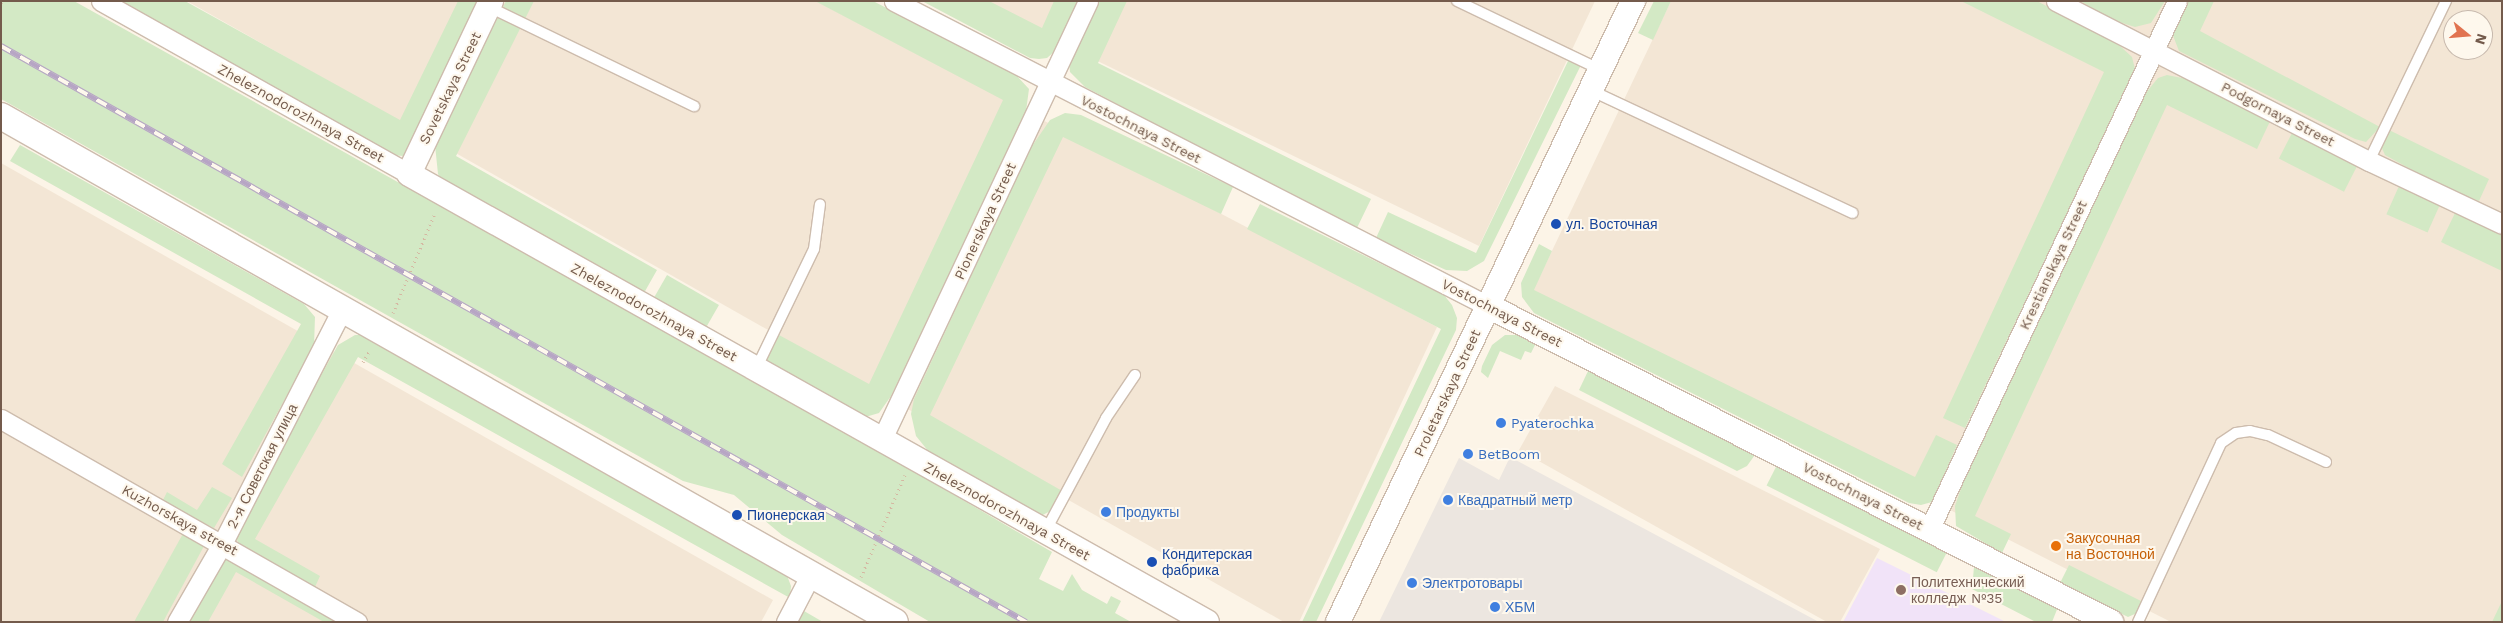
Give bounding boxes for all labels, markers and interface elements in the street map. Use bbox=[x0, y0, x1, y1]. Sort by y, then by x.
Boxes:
north arrow bbox=[2443, 10, 2493, 60]
street label: Sovetskaya Street bbox=[415, 29, 485, 147]
text: N bbox=[2472, 32, 2491, 46]
street label: Zheleznodorozhnaya Street bbox=[215, 60, 387, 166]
street label: Podgornaya Street bbox=[2218, 78, 2338, 150]
street label: Vostochnaya Street bbox=[1078, 91, 1204, 167]
street label: Pionerskaya Street bbox=[950, 160, 1020, 282]
street label: Krestianskaya Street bbox=[2016, 198, 2090, 332]
place label: ул. Восточная bbox=[1566, 216, 1658, 232]
marker: ул. Восточная bbox=[1550, 218, 1562, 230]
street label: Zheleznodorozhnaya Street bbox=[568, 259, 740, 365]
street label: Vostochnaya Street bbox=[1439, 275, 1565, 351]
street label: Proletarskaya Street bbox=[1410, 327, 1484, 459]
street label: 2-я Советская улица bbox=[223, 401, 301, 531]
place label: Pyaterochka bbox=[1511, 415, 1594, 431]
marker: Pyaterochka bbox=[1495, 417, 1507, 429]
place label: BetBoom bbox=[1478, 446, 1540, 462]
marker: BetBoom bbox=[1462, 448, 1474, 460]
street label: Zheleznodorozhnaya Street bbox=[921, 458, 1093, 564]
street label: Vostochnaya Street bbox=[1800, 458, 1926, 534]
street label: Kuzhorskaya street bbox=[119, 481, 241, 559]
place label: Квадратный метр bbox=[1458, 492, 1573, 508]
marker: Квадратный метр bbox=[1442, 494, 1454, 506]
place label: Продукты bbox=[1116, 504, 1179, 520]
marker: Продукты bbox=[1100, 506, 1112, 518]
place label: Пионерская bbox=[747, 507, 825, 523]
marker: Пионерская bbox=[731, 509, 743, 521]
place label: Закусочная на Восточной bbox=[2066, 530, 2155, 562]
marker: Закусочная на Восточной bbox=[2050, 540, 2062, 552]
place label: Кондитерская фабрика bbox=[1162, 546, 1252, 578]
marker: Кондитерская фабрика bbox=[1146, 556, 1158, 568]
place label: Политехнический колледж №35 bbox=[1911, 574, 2025, 606]
place label: Электротовары bbox=[1422, 575, 1522, 591]
marker: Электротовары bbox=[1406, 577, 1418, 589]
marker: Политехнический колледж №35 bbox=[1895, 584, 1907, 596]
place label: ХБМ bbox=[1505, 599, 1535, 615]
marker: ХБМ bbox=[1489, 601, 1501, 613]

